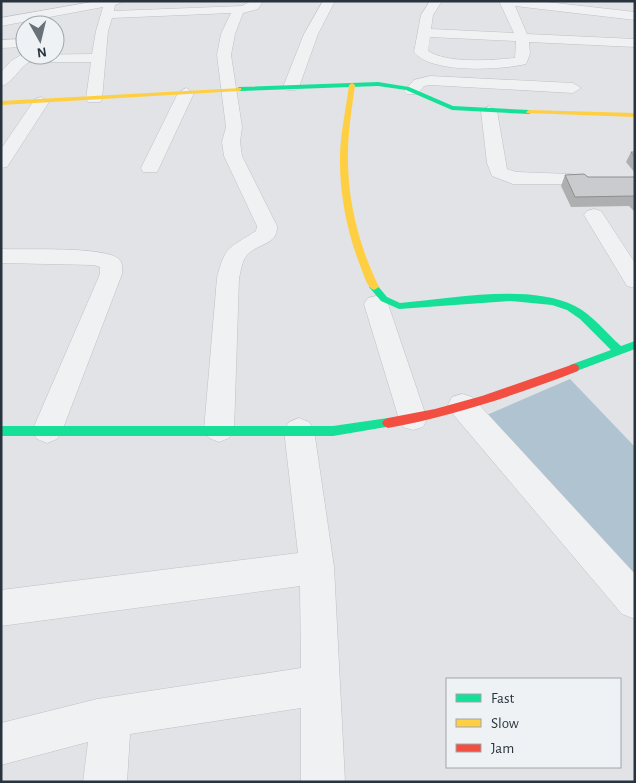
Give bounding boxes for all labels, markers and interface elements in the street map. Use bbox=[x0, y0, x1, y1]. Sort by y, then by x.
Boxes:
north arrow bbox=[15, 15, 65, 65]
text: N bbox=[36, 44, 47, 59]
legend bbox=[446, 678, 621, 768]
text: Fast bbox=[491, 691, 515, 706]
text: Slow bbox=[491, 716, 519, 731]
text: Jam bbox=[491, 741, 514, 756]

